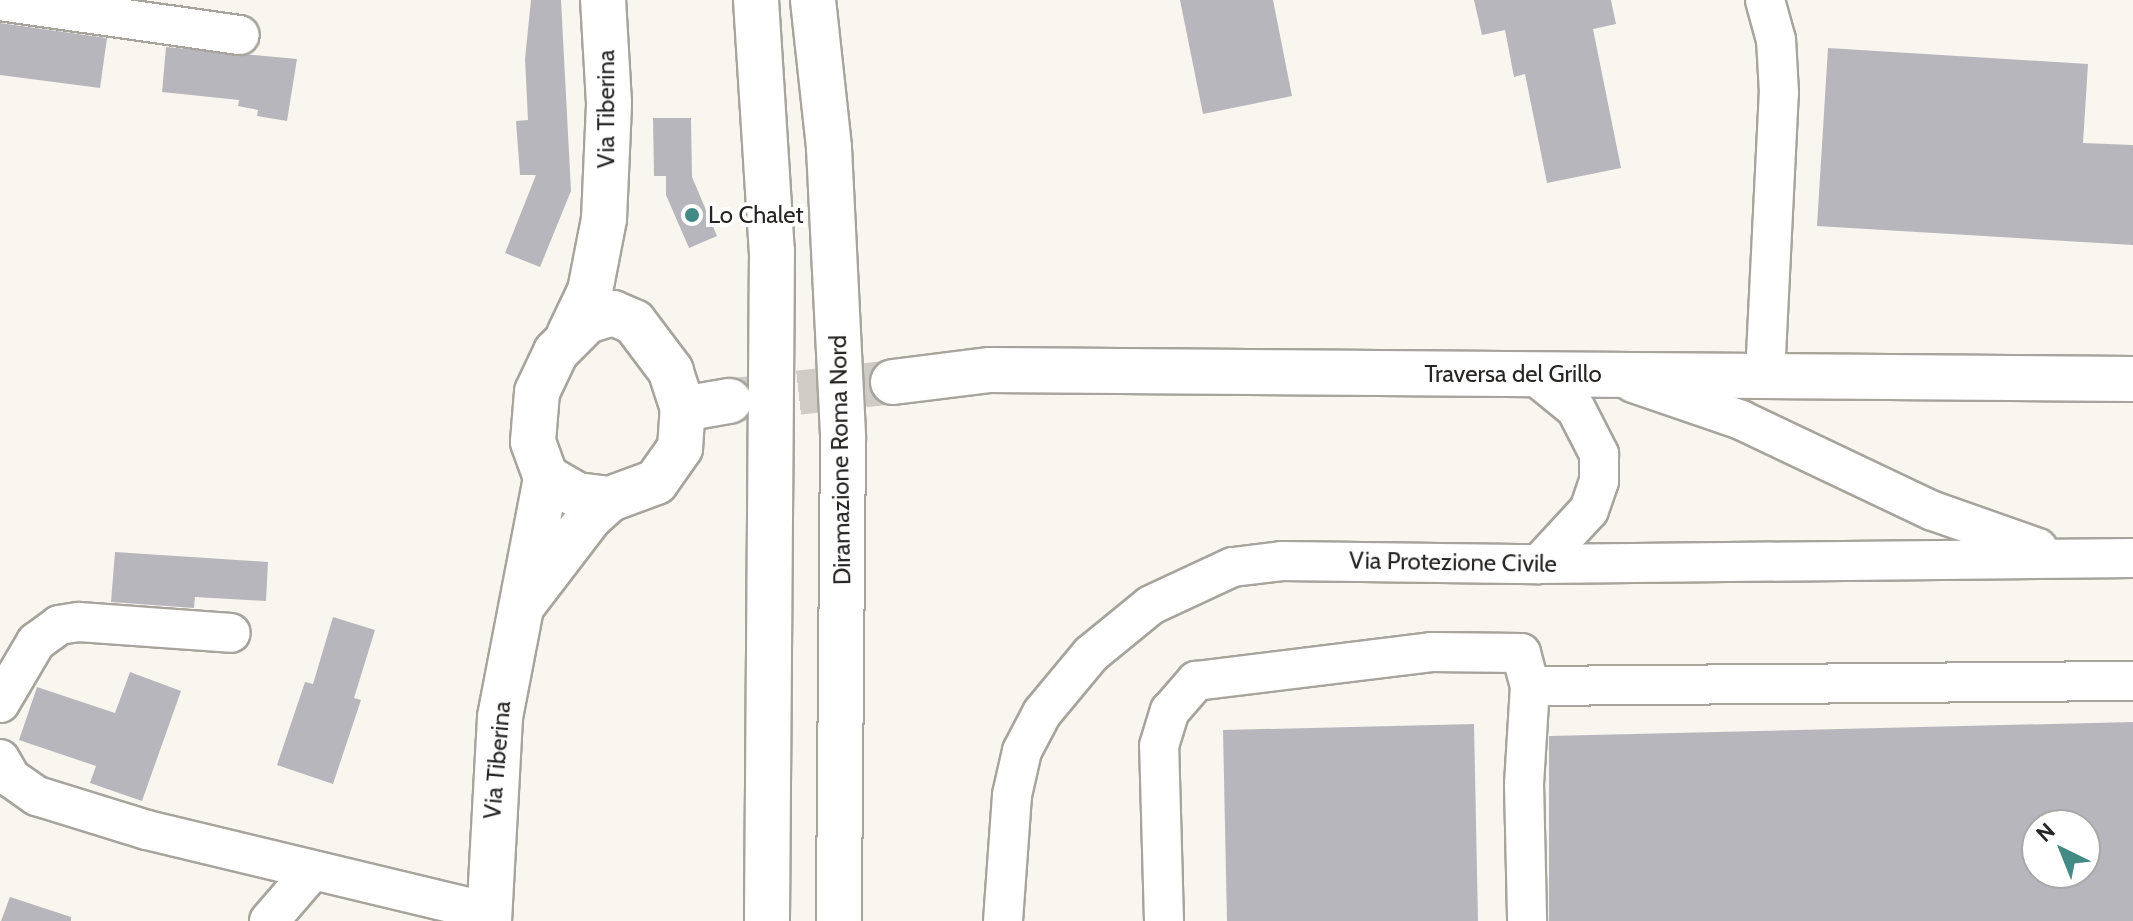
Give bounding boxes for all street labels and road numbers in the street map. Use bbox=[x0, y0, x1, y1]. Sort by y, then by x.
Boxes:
street label: Via Tiberina bbox=[592, 50, 620, 168]
street label: Diramazione Roma Nord bbox=[823, 335, 857, 585]
street label: Traversa del Grillo bbox=[1424, 360, 1602, 388]
street label: Via Protezione Civile bbox=[1349, 546, 1557, 578]
street label: Via Tiberina bbox=[477, 700, 517, 820]

